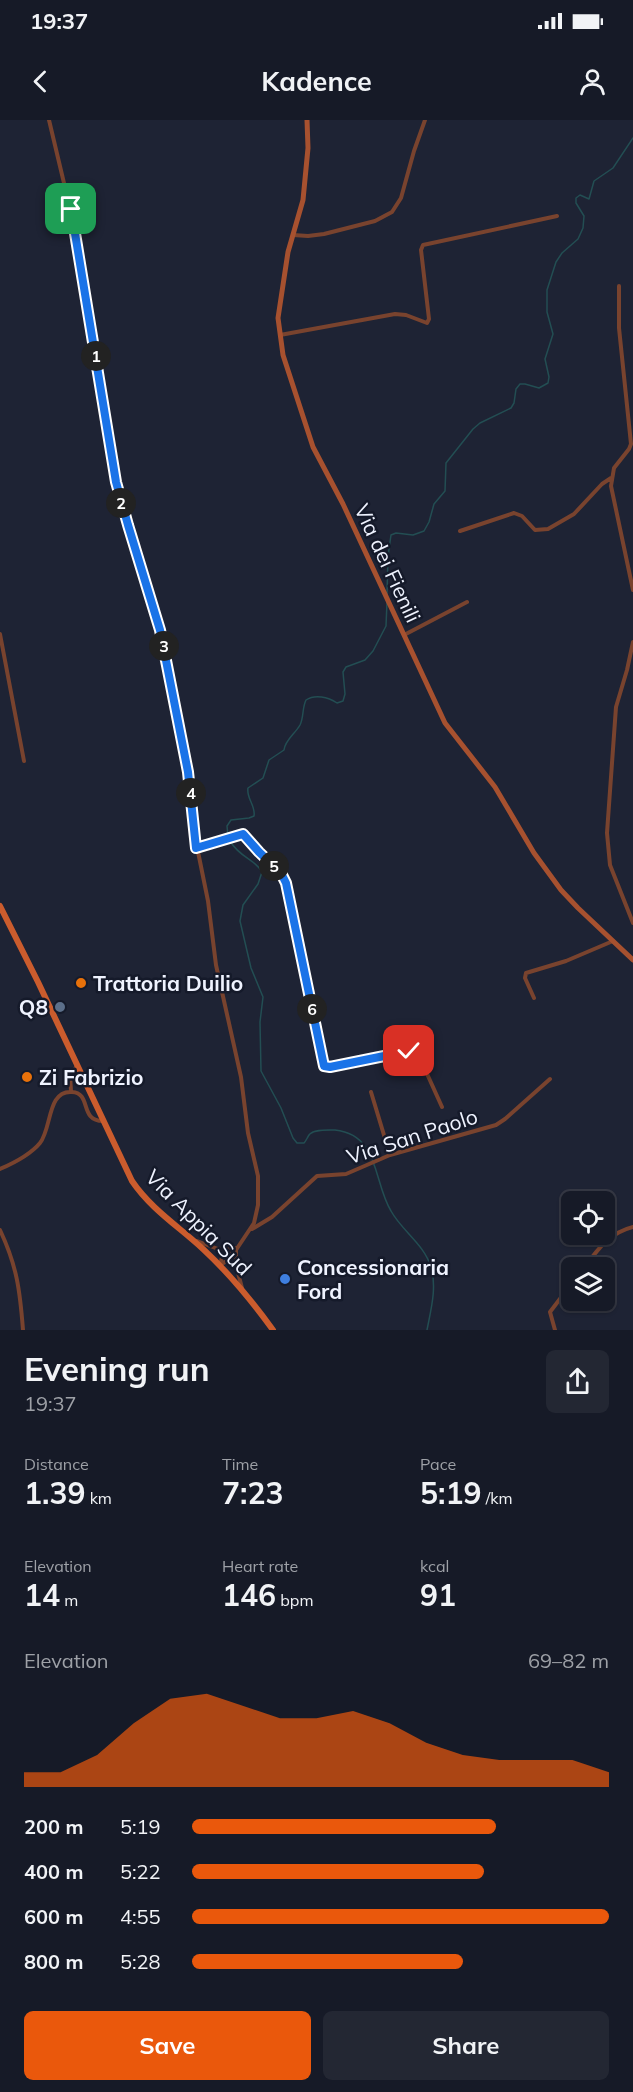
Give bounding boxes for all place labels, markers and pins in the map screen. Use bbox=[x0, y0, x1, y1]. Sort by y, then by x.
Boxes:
pin bbox=[45, 183, 96, 234]
pin: 1 bbox=[81, 341, 111, 371]
pin: 2 bbox=[106, 488, 136, 518]
pin: 3 bbox=[149, 631, 179, 661]
pin: 4 bbox=[176, 778, 206, 808]
pin: 5 bbox=[259, 851, 289, 881]
place label: Trattoria Duilio bbox=[93, 970, 243, 996]
marker: Trattoria Duilio bbox=[74, 976, 88, 990]
place label: Q8 bbox=[19, 994, 48, 1020]
pin: 6 bbox=[297, 994, 327, 1024]
marker: Q8 bbox=[53, 1000, 67, 1014]
pin bbox=[383, 1025, 434, 1076]
place label: Zi Fabrizio bbox=[39, 1064, 143, 1090]
marker: Zi Fabrizio bbox=[20, 1070, 34, 1084]
place label: Concessionaria Ford bbox=[297, 1254, 449, 1304]
marker: Concessionaria Ford bbox=[278, 1272, 292, 1286]

